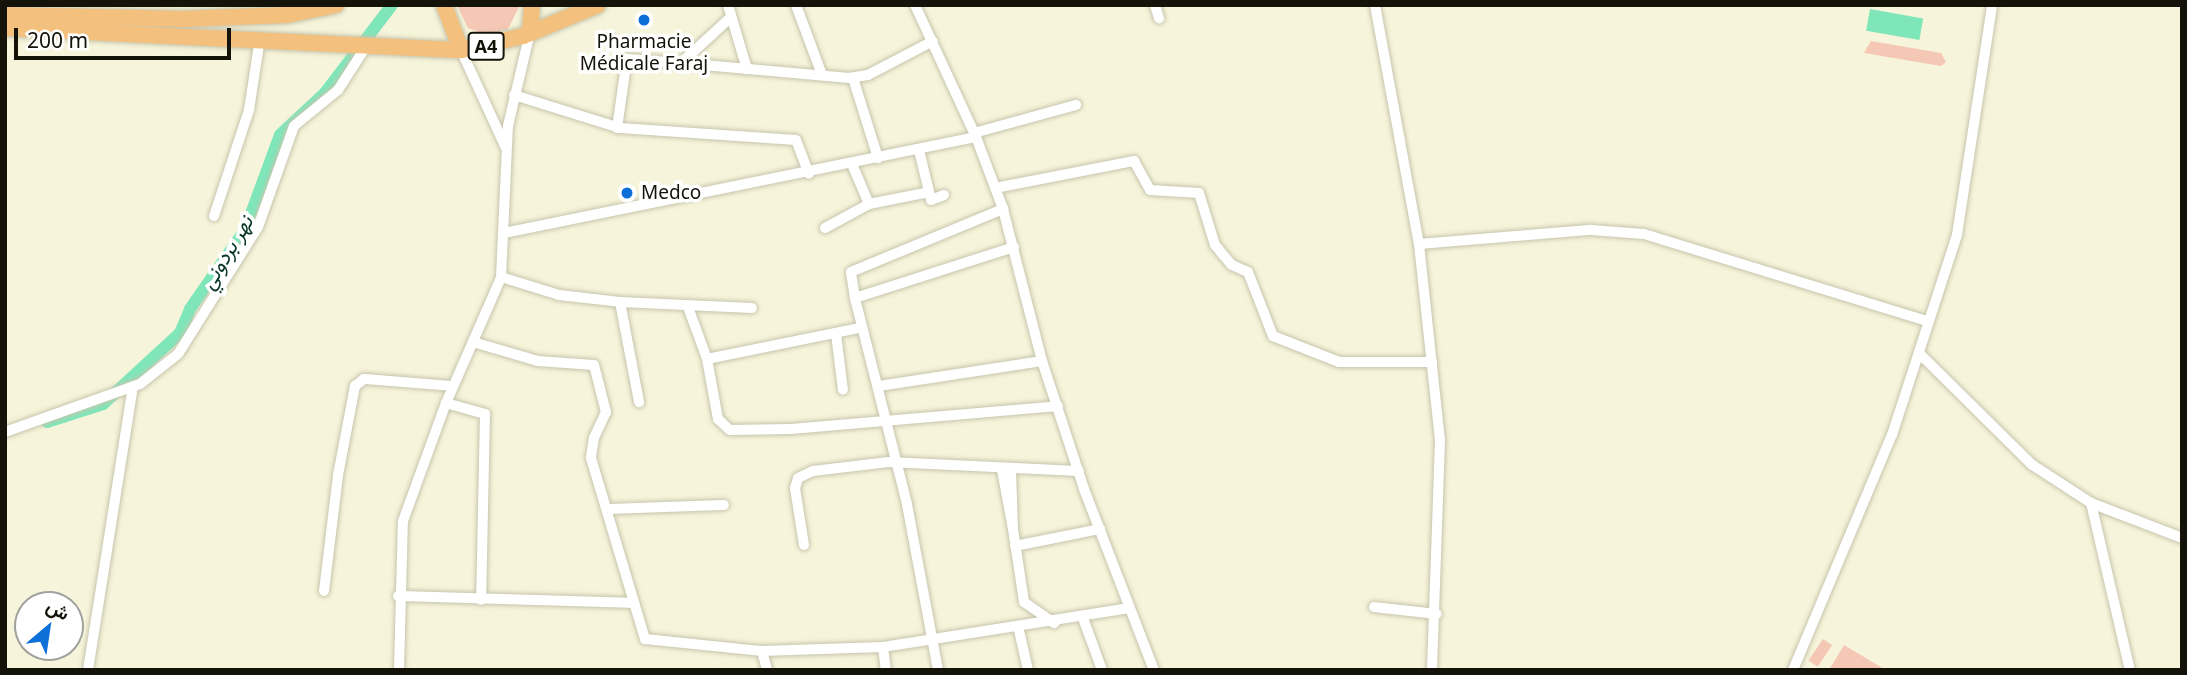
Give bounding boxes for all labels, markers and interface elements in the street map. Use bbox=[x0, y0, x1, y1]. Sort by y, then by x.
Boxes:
marker: Pharmacie Médicale Faraj bbox=[636, 12, 652, 28]
scale bar bbox=[18, 14, 234, 58]
text: 200 m bbox=[27, 26, 88, 54]
place label: Pharmacie Médicale Faraj bbox=[580, 31, 708, 75]
road number: A4 bbox=[467, 32, 505, 60]
place label: Medco bbox=[641, 182, 701, 204]
marker: Medco bbox=[619, 185, 635, 201]
water label: نهر بردوني bbox=[194, 211, 258, 293]
north arrow bbox=[14, 591, 84, 661]
text: ش bbox=[42, 592, 75, 626]

